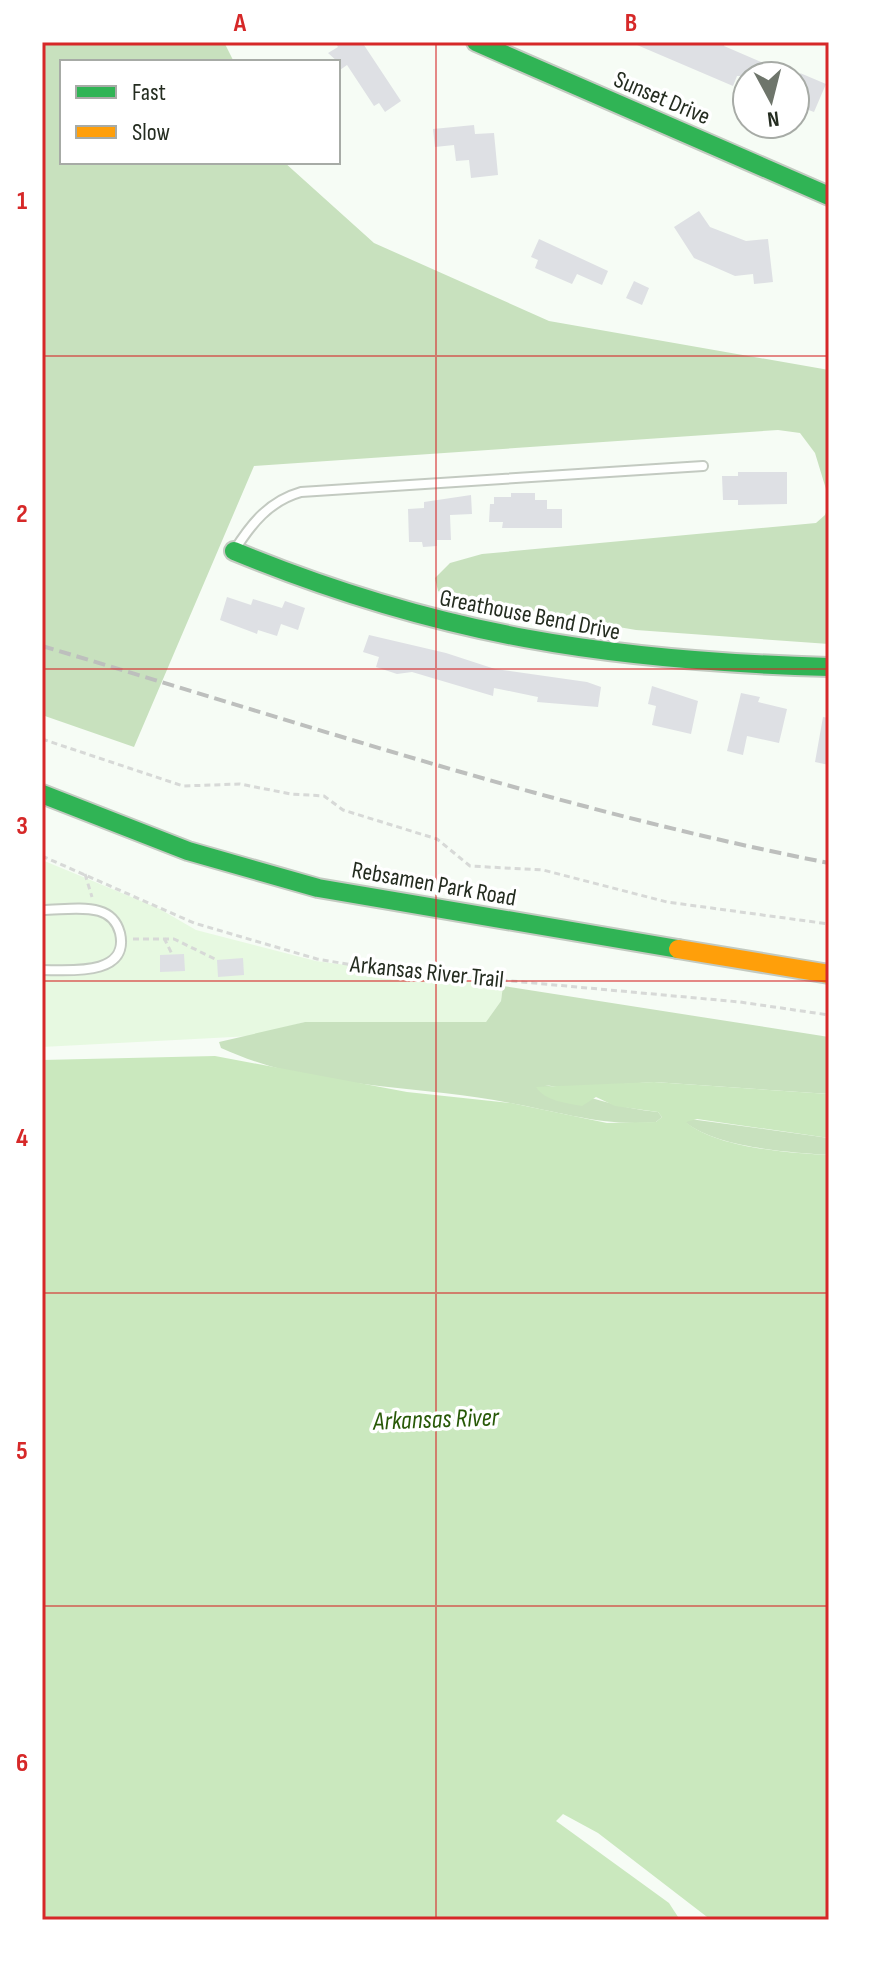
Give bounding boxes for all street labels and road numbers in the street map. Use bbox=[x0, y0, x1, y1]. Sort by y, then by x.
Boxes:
street label: Sunset Drive bbox=[609, 65, 715, 131]
street label: Greathouse Bend Drive bbox=[437, 583, 623, 647]
street label: Rebsamen Park Road bbox=[350, 855, 518, 913]
street label: Arkansas River Trail bbox=[348, 949, 505, 994]

